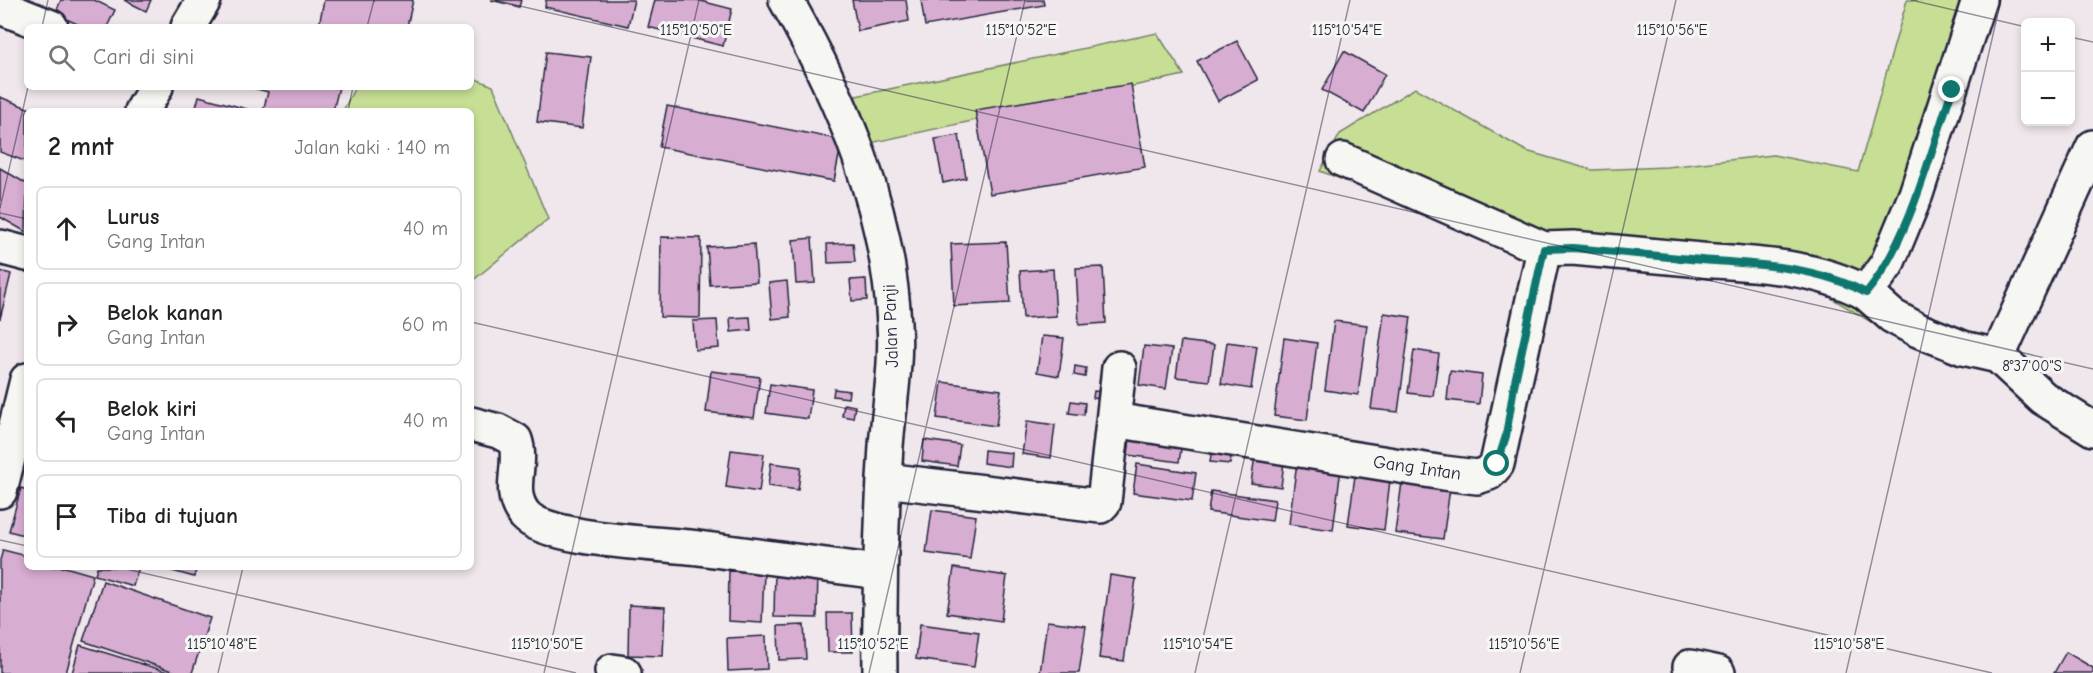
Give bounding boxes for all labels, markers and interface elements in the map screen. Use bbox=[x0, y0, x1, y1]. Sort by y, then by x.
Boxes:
map controls bbox=[2021, 18, 2075, 126]
button: + bbox=[2021, 18, 2075, 72]
text: 115°10'50"E bbox=[660, 21, 732, 39]
text: 115°10'52"E bbox=[986, 21, 1056, 39]
text: 115°10'54"E bbox=[1312, 21, 1382, 39]
text: 115°10'56"E bbox=[1636, 21, 1708, 39]
search box bbox=[24, 24, 474, 90]
icon: search bbox=[45, 41, 78, 74]
text: Cari di sini bbox=[93, 44, 194, 70]
button: − bbox=[2021, 72, 2075, 126]
route end bbox=[1938, 76, 1964, 102]
text: 2 mnt bbox=[48, 132, 114, 162]
text: Jalan kaki · 140 m bbox=[294, 136, 450, 159]
text: Lurus bbox=[107, 204, 159, 230]
icon: ahead bbox=[50, 212, 83, 245]
text: 40 m bbox=[403, 217, 448, 240]
text: Gang Intan bbox=[107, 230, 205, 253]
street label: Jalan Panji bbox=[879, 284, 903, 368]
text: Belok kanan bbox=[107, 300, 223, 326]
icon: right bbox=[50, 308, 83, 341]
text: 60 m bbox=[402, 313, 448, 336]
text: Gang Intan bbox=[107, 326, 205, 349]
text: 8°37'00"S bbox=[2002, 357, 2062, 375]
text: Belok kiri bbox=[107, 396, 197, 422]
icon: left bbox=[50, 404, 83, 437]
text: 40 m bbox=[403, 409, 448, 432]
text: Gang Intan bbox=[107, 422, 205, 445]
route start bbox=[1483, 450, 1509, 476]
street label: Gang Intan bbox=[1372, 451, 1462, 485]
icon: arrive bbox=[50, 500, 83, 533]
text: Tiba di tujuan bbox=[107, 503, 238, 529]
text: 115°10'48"E bbox=[187, 635, 257, 653]
text: 115°10'50"E bbox=[511, 635, 583, 653]
text: 115°10'52"E bbox=[838, 635, 908, 653]
text: 115°10'54"E bbox=[1163, 635, 1233, 653]
text: 115°10'56"E bbox=[1488, 635, 1560, 653]
text: 115°10'58"E bbox=[1814, 635, 1884, 653]

